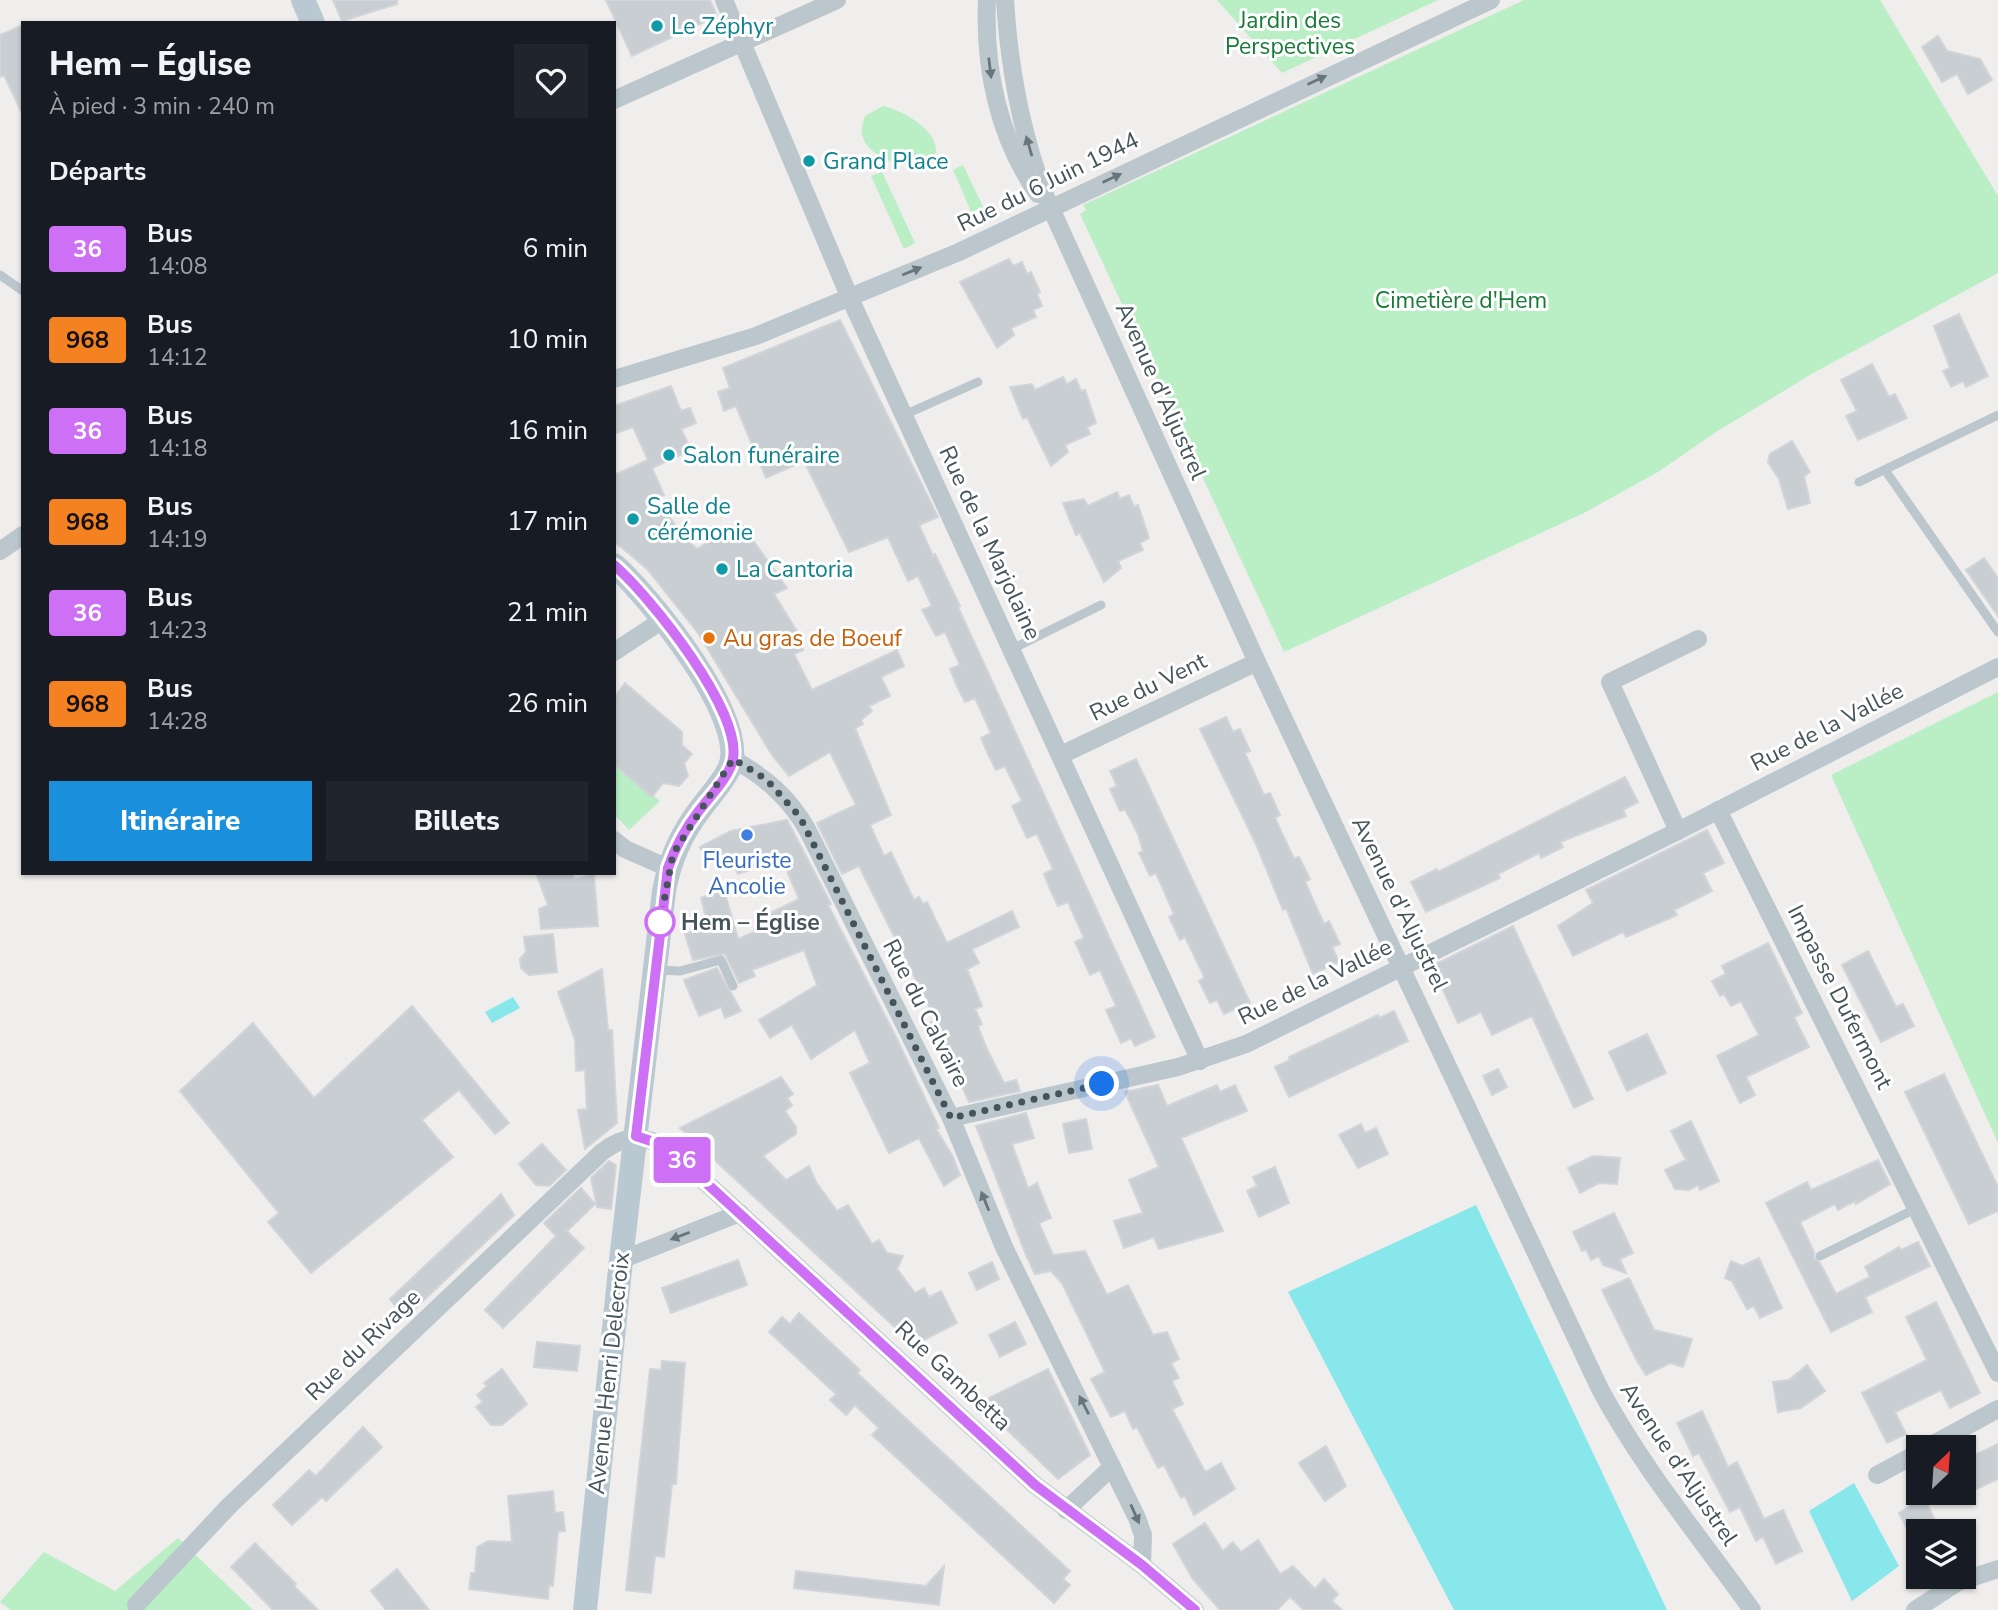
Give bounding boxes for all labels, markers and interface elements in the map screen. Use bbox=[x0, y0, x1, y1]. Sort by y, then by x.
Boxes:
park label: Jardin des Perspectives bbox=[1225, 5, 1355, 62]
place label: Le Zéphyr bbox=[671, 11, 774, 42]
marker: Le Zéphyr bbox=[649, 18, 665, 34]
text: Hem – Église bbox=[49, 42, 251, 87]
button: heart bbox=[514, 44, 588, 118]
one-way arrow bbox=[984, 57, 995, 79]
one-way arrow bbox=[1307, 74, 1327, 86]
text: À pied · 3 min · 240 m bbox=[49, 91, 275, 122]
street label: Rue du 6 Juin 1944 bbox=[952, 125, 1144, 239]
one-way arrow bbox=[1023, 135, 1033, 156]
place label: Grand Place bbox=[823, 146, 949, 177]
marker: Grand Place bbox=[801, 153, 817, 169]
text: Départs bbox=[49, 154, 146, 189]
one-way arrow bbox=[1101, 172, 1122, 183]
text: Bus bbox=[147, 216, 193, 251]
text: 6 min bbox=[523, 231, 588, 266]
text: 36 bbox=[73, 233, 102, 265]
text: 14:08 bbox=[147, 251, 207, 282]
one-way arrow bbox=[902, 265, 923, 276]
park label: Cimetière d'Hem bbox=[1375, 285, 1547, 316]
street label: Avenue d'Aljustrel bbox=[1108, 298, 1214, 485]
text: Bus bbox=[147, 307, 193, 342]
text: 10 min bbox=[507, 322, 588, 357]
text: 968 bbox=[66, 324, 109, 356]
text: 14:12 bbox=[147, 342, 207, 373]
text: Bus bbox=[147, 398, 193, 433]
text: 16 min bbox=[507, 413, 588, 448]
text: 36 bbox=[73, 415, 102, 447]
text: 14:18 bbox=[147, 433, 207, 464]
place label: Salon funéraire bbox=[683, 440, 840, 471]
street label: Rue de la Marjolaine bbox=[931, 441, 1049, 645]
marker: Salon funéraire bbox=[661, 447, 677, 463]
text: Bus bbox=[147, 489, 193, 524]
place label: Salle de cérémonie bbox=[647, 491, 753, 548]
text: 17 min bbox=[507, 504, 588, 539]
text: 968 bbox=[66, 506, 109, 538]
marker: Salle de cérémonie bbox=[625, 511, 641, 527]
text: 14:19 bbox=[147, 524, 207, 555]
place label: La Cantoria bbox=[736, 554, 853, 585]
marker: La Cantoria bbox=[714, 561, 730, 577]
text: Bus bbox=[147, 580, 193, 615]
text: 21 min bbox=[507, 595, 588, 630]
text: 36 bbox=[73, 597, 102, 629]
text: 14:23 bbox=[147, 615, 207, 646]
place label: Au gras de Boeuf bbox=[723, 623, 902, 654]
marker: Au gras de Boeuf bbox=[701, 630, 717, 646]
street label: Rue du Vent bbox=[1084, 645, 1212, 729]
text: Bus bbox=[147, 671, 193, 706]
street label: Rue de la Vallée bbox=[1745, 675, 1909, 779]
text: 26 min bbox=[507, 686, 588, 721]
text: 968 bbox=[66, 688, 109, 720]
text: 14:28 bbox=[147, 706, 207, 737]
button: Itinéraire bbox=[49, 781, 312, 861]
button: Billets bbox=[326, 781, 588, 861]
street label: Avenue d'Aljustrel bbox=[1344, 811, 1456, 997]
marker: Fleuriste Ancolie bbox=[739, 827, 755, 843]
place label: Fleuriste Ancolie bbox=[702, 845, 792, 902]
street label: Impasse Dufermont bbox=[1780, 900, 1900, 1095]
marker: Hem – Église bbox=[645, 907, 675, 937]
place label: Hem – Église bbox=[681, 907, 820, 938]
street label: Rue de la Vallée bbox=[1233, 931, 1397, 1033]
street label: Rue du Calvaire bbox=[875, 934, 977, 1092]
your location bbox=[1084, 1066, 1119, 1101]
line badge: 36 bbox=[650, 1137, 714, 1183]
text: 36 bbox=[668, 1144, 696, 1176]
one-way arrow bbox=[979, 1190, 990, 1211]
one-way arrow bbox=[670, 1231, 691, 1242]
street label: Avenue Henri Delecroix bbox=[581, 1250, 637, 1496]
street label: Rue du Rivage bbox=[299, 1282, 427, 1408]
street label: Rue Gambetta bbox=[888, 1314, 1018, 1438]
street label: Avenue d'Aljustrel bbox=[1613, 1376, 1745, 1552]
one-way arrow bbox=[1078, 1395, 1089, 1415]
north arrow bbox=[1906, 1435, 1976, 1505]
map controls bbox=[1906, 1435, 1976, 1589]
one-way arrow bbox=[1130, 1504, 1141, 1525]
button: layers bbox=[1906, 1519, 1976, 1589]

